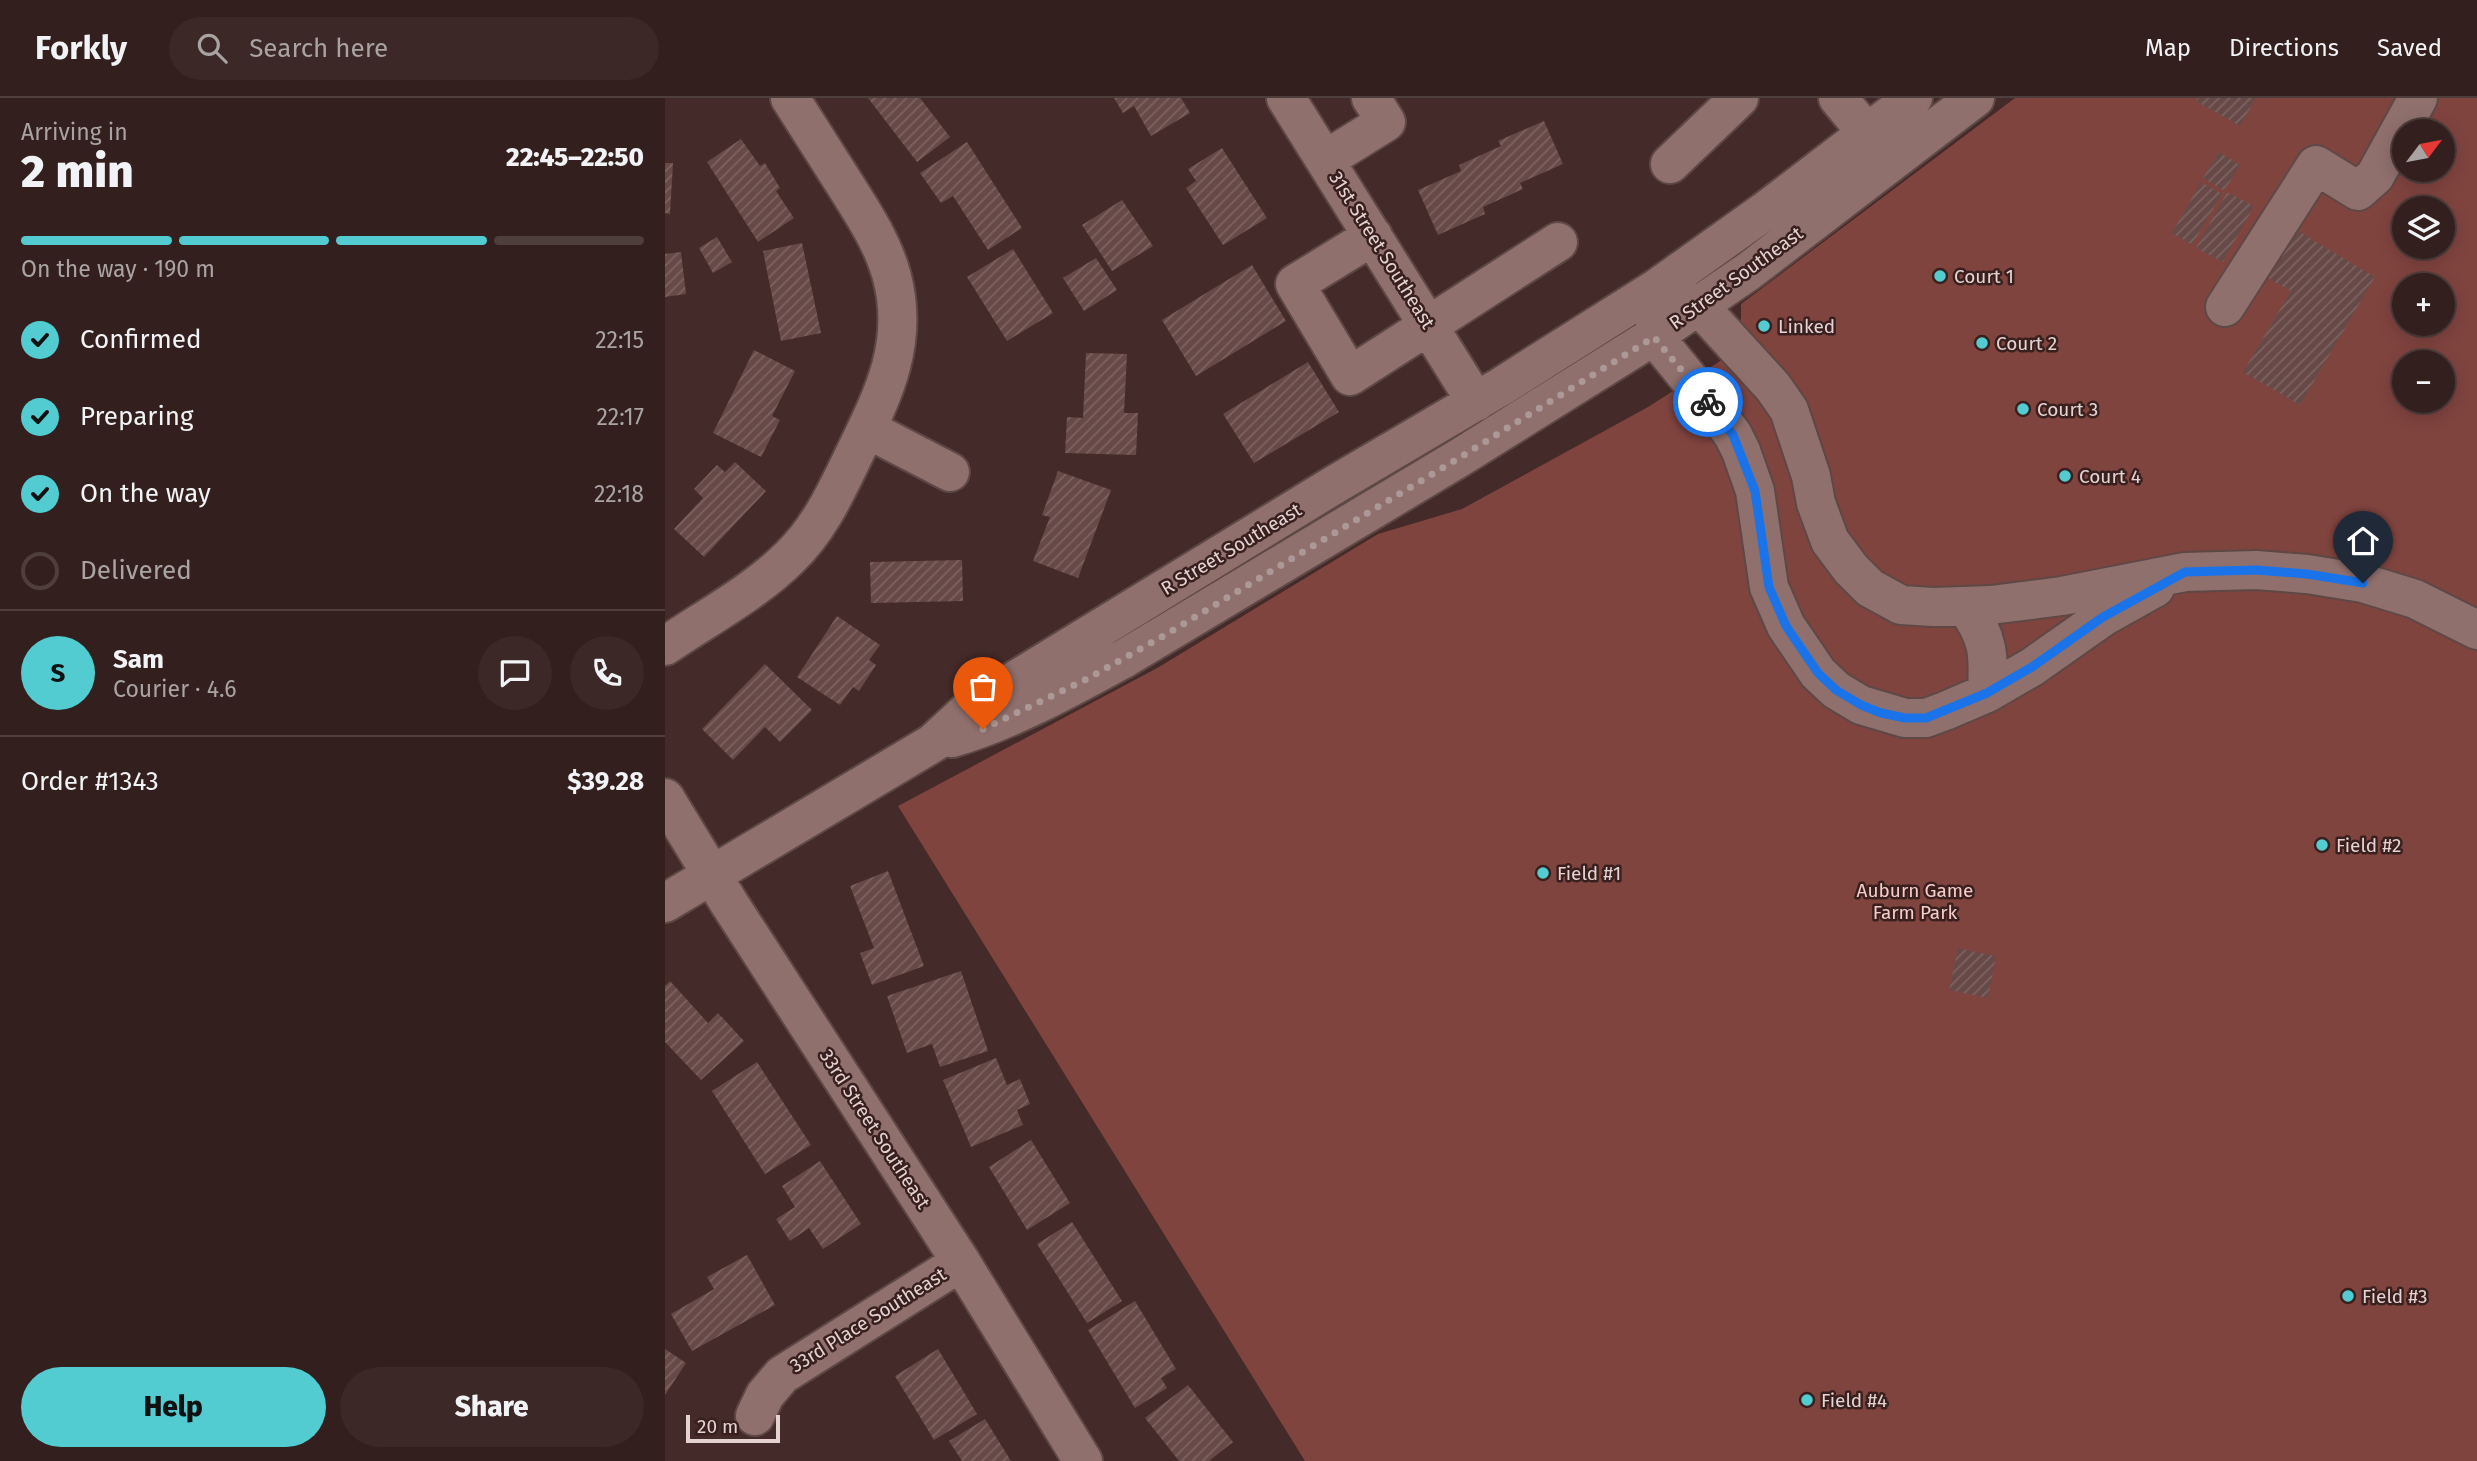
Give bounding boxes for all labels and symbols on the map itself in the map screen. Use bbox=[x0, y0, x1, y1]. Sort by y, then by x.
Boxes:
north arrow bbox=[2392, 119, 2455, 182]
street label: 31st Street Southeast bbox=[1324, 167, 1440, 333]
street label: R Street Southeast bbox=[1665, 222, 1807, 334]
place label: Court 1 bbox=[1954, 265, 2014, 288]
marker: Court 1 bbox=[1932, 268, 1948, 284]
place label: Linked bbox=[1778, 315, 1835, 338]
marker: Linked bbox=[1756, 318, 1772, 334]
place label: Court 2 bbox=[1996, 332, 2057, 355]
marker: Court 2 bbox=[1974, 335, 1990, 351]
courier bbox=[1673, 367, 1743, 437]
place label: Court 3 bbox=[2037, 398, 2098, 421]
marker: Court 3 bbox=[2015, 401, 2031, 417]
place label: Court 4 bbox=[2079, 465, 2141, 488]
marker: Court 4 bbox=[2057, 468, 2073, 484]
street label: R Street Southeast bbox=[1157, 498, 1305, 600]
pin bbox=[2333, 511, 2393, 583]
pin bbox=[953, 657, 1013, 729]
place label: Field #2 bbox=[2336, 834, 2401, 857]
marker: Field #2 bbox=[2314, 837, 2330, 853]
place label: Field #1 bbox=[1557, 862, 1621, 885]
marker: Field #1 bbox=[1535, 865, 1551, 881]
park label: Auburn Game Farm Park bbox=[1857, 879, 1973, 924]
street label: 33rd Street Southeast bbox=[815, 1045, 935, 1213]
street label: 33rd Place Southeast bbox=[786, 1263, 950, 1377]
place label: Field #3 bbox=[2362, 1285, 2427, 1308]
marker: Field #3 bbox=[2340, 1288, 2356, 1304]
place label: Field #4 bbox=[1821, 1389, 1887, 1412]
marker: Field #4 bbox=[1799, 1392, 1815, 1408]
scale bar bbox=[686, 1412, 781, 1444]

